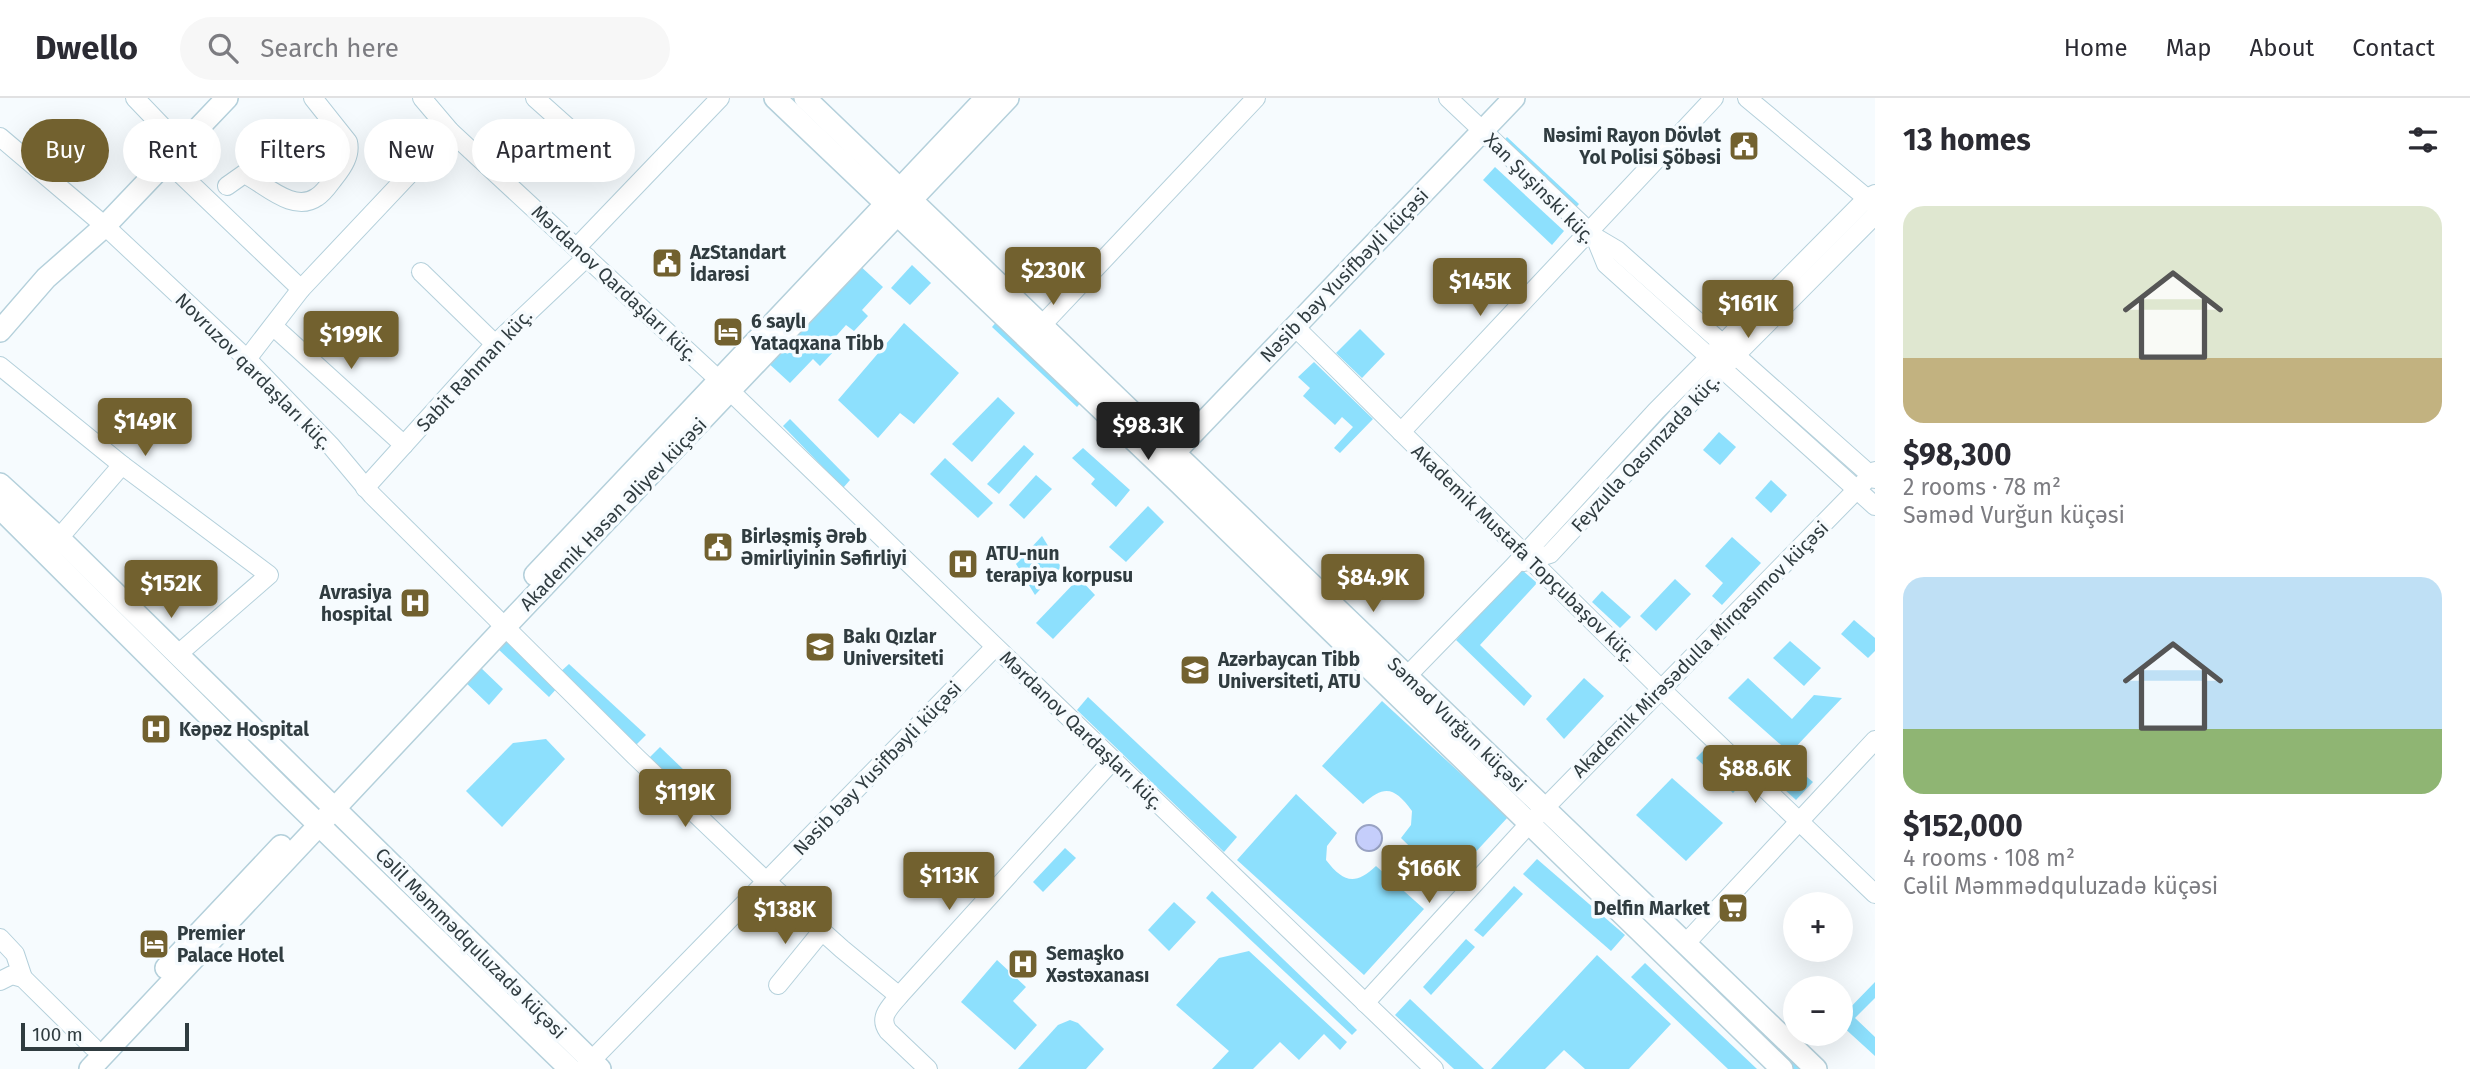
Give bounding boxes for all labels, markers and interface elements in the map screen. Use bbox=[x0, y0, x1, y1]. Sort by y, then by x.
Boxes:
search box bbox=[180, 17, 670, 80]
text: Dwello bbox=[35, 28, 138, 68]
icon: search bbox=[204, 29, 242, 67]
text: Search here bbox=[260, 33, 399, 64]
text: Home bbox=[2064, 34, 2128, 62]
text: Map bbox=[2166, 34, 2212, 62]
text: About bbox=[2250, 34, 2314, 62]
text: Contact bbox=[2352, 34, 2435, 62]
chip: Buy bbox=[21, 119, 109, 182]
chip: Rent bbox=[123, 119, 221, 182]
chip: Filters bbox=[235, 119, 350, 182]
chip: New bbox=[364, 119, 458, 182]
chip: Apartment bbox=[472, 119, 635, 182]
icon: filters bbox=[2404, 121, 2442, 159]
text: 13 homes bbox=[1903, 122, 2031, 158]
place label: Nəsimi Rayon Dövlət Yol Polisi Şöbəsi bbox=[1543, 124, 1722, 170]
street label: Xan Şuşinski küç. bbox=[1480, 128, 1600, 248]
public building icon: Nəsimi Rayon Dövlət Yol Polisi Şöbəsi bbox=[1727, 129, 1761, 163]
street label: Nəsib bəy Yusifbəyli küçəsi bbox=[1255, 184, 1433, 367]
street label: Mərdanov Qardaşları küç. bbox=[527, 200, 702, 366]
place label: AzStandart İdarəsi bbox=[689, 241, 787, 286]
public building icon: AzStandart İdarəsi bbox=[650, 246, 684, 280]
pin: $230K bbox=[1004, 248, 1102, 307]
icon: home bbox=[2110, 252, 2236, 378]
text: $230K bbox=[1021, 256, 1085, 284]
pin: $145K bbox=[1431, 258, 1529, 318]
text: $145K bbox=[1449, 267, 1511, 295]
pin: $161K bbox=[1699, 280, 1797, 340]
street label: Novruzov qardaşları küç. bbox=[170, 288, 337, 455]
text: $161K bbox=[1718, 289, 1778, 317]
street label: Sabit Rəhman küç. bbox=[412, 304, 537, 436]
place label: 6 saylı Yataqxana Tibb bbox=[750, 310, 884, 355]
pin: $199K bbox=[302, 312, 400, 371]
hotel icon: 6 saylı Yataqxana Tibb bbox=[711, 315, 745, 349]
text: $199K bbox=[320, 320, 382, 348]
street label: Feyzulla Qasımzadə küç. bbox=[1566, 370, 1724, 537]
pin: $149K bbox=[96, 398, 194, 458]
pin: $98.3K bbox=[1091, 402, 1205, 462]
text: $149K bbox=[114, 407, 176, 435]
text: $98.3K bbox=[1113, 411, 1183, 439]
street label: Akademik Həsən Əliyev küçəsi bbox=[515, 413, 712, 616]
text: $98,300 bbox=[1903, 437, 2012, 473]
street label: Akademik Mustafa Topçubaşov küç. bbox=[1407, 440, 1641, 667]
text: 2 rooms · 78 m² bbox=[1903, 473, 2061, 501]
text: Səməd Vurğun küçəsi bbox=[1903, 501, 2125, 529]
street label: Akademik Mirəsədulla Mirqasımov küçəsi bbox=[1567, 516, 1833, 782]
place label: Birləşmiş Ərəb Əmirliyinin Səfirliyi bbox=[741, 525, 907, 570]
public building icon: Birləşmiş Ərəb Əmirliyinin Səfirliyi bbox=[701, 530, 735, 564]
place label: ATU-nun terapiya korpusu bbox=[985, 542, 1133, 587]
hospital icon: ATU-nun terapiya korpusu bbox=[946, 547, 980, 581]
pin: $84.9K bbox=[1316, 554, 1430, 614]
pin: $152K bbox=[122, 560, 220, 620]
text: $84.9K bbox=[1337, 563, 1409, 591]
text: $152K bbox=[141, 569, 201, 597]
place label: Avrasiya hospital bbox=[318, 581, 392, 626]
hospital icon: Avrasiya hospital bbox=[398, 586, 432, 620]
icon: home bbox=[2110, 623, 2236, 749]
place label: Bakı Qızlar Universiteti bbox=[843, 625, 944, 670]
school or university icon: Bakı Qızlar Universiteti bbox=[803, 630, 837, 664]
street label: Mərdanov Qardaşları küç. bbox=[995, 646, 1168, 815]
place label: Azərbaycan Tibb Universiteti, ATU bbox=[1217, 648, 1361, 693]
street label: Səməd Vurğun küçəsi bbox=[1383, 652, 1531, 796]
school or university icon: Azərbaycan Tibb Universiteti, ATU bbox=[1178, 653, 1212, 687]
street label: Nəsib bəy Yusifbəyli küçəsi bbox=[788, 677, 966, 860]
hospital icon: Kəpəz Hospital bbox=[139, 712, 173, 746]
place label: Kəpəz Hospital bbox=[179, 718, 309, 741]
pin: $88.6K bbox=[1698, 746, 1812, 805]
text: $88.6K bbox=[1719, 754, 1791, 782]
pin: $119K bbox=[636, 770, 734, 829]
text: $119K bbox=[655, 778, 715, 806]
text: $152,000 bbox=[1903, 808, 2023, 844]
street label: Cəlil Məmmədquluzadə küçəsi bbox=[370, 843, 571, 1044]
text: 4 rooms · 108 m² bbox=[1903, 844, 2075, 872]
pin: $166K bbox=[1380, 846, 1478, 905]
pin: $113K bbox=[900, 852, 998, 912]
text: $166K bbox=[1398, 854, 1460, 882]
text: $113K bbox=[919, 861, 979, 889]
text: Cəlil Məmmədquluzadə küçəsi bbox=[1903, 872, 2218, 900]
pin: $138K bbox=[736, 886, 834, 946]
supermarket icon: Delfin Market bbox=[1716, 891, 1750, 925]
map controls bbox=[1783, 892, 1853, 1046]
button: + bbox=[1783, 892, 1853, 962]
text: $138K bbox=[754, 895, 816, 923]
place label: Delfin Market bbox=[1594, 897, 1711, 920]
place label: Premier Palace Hotel bbox=[177, 922, 285, 967]
hotel icon: Premier Palace Hotel bbox=[137, 927, 171, 961]
place label: Semaşko Xəstəxanası bbox=[1045, 942, 1149, 987]
hospital icon: Semaşko Xəstəxanası bbox=[1006, 947, 1040, 981]
button: − bbox=[1783, 976, 1853, 1046]
scale bar bbox=[21, 1020, 189, 1052]
text: 100 m bbox=[32, 1023, 83, 1046]

